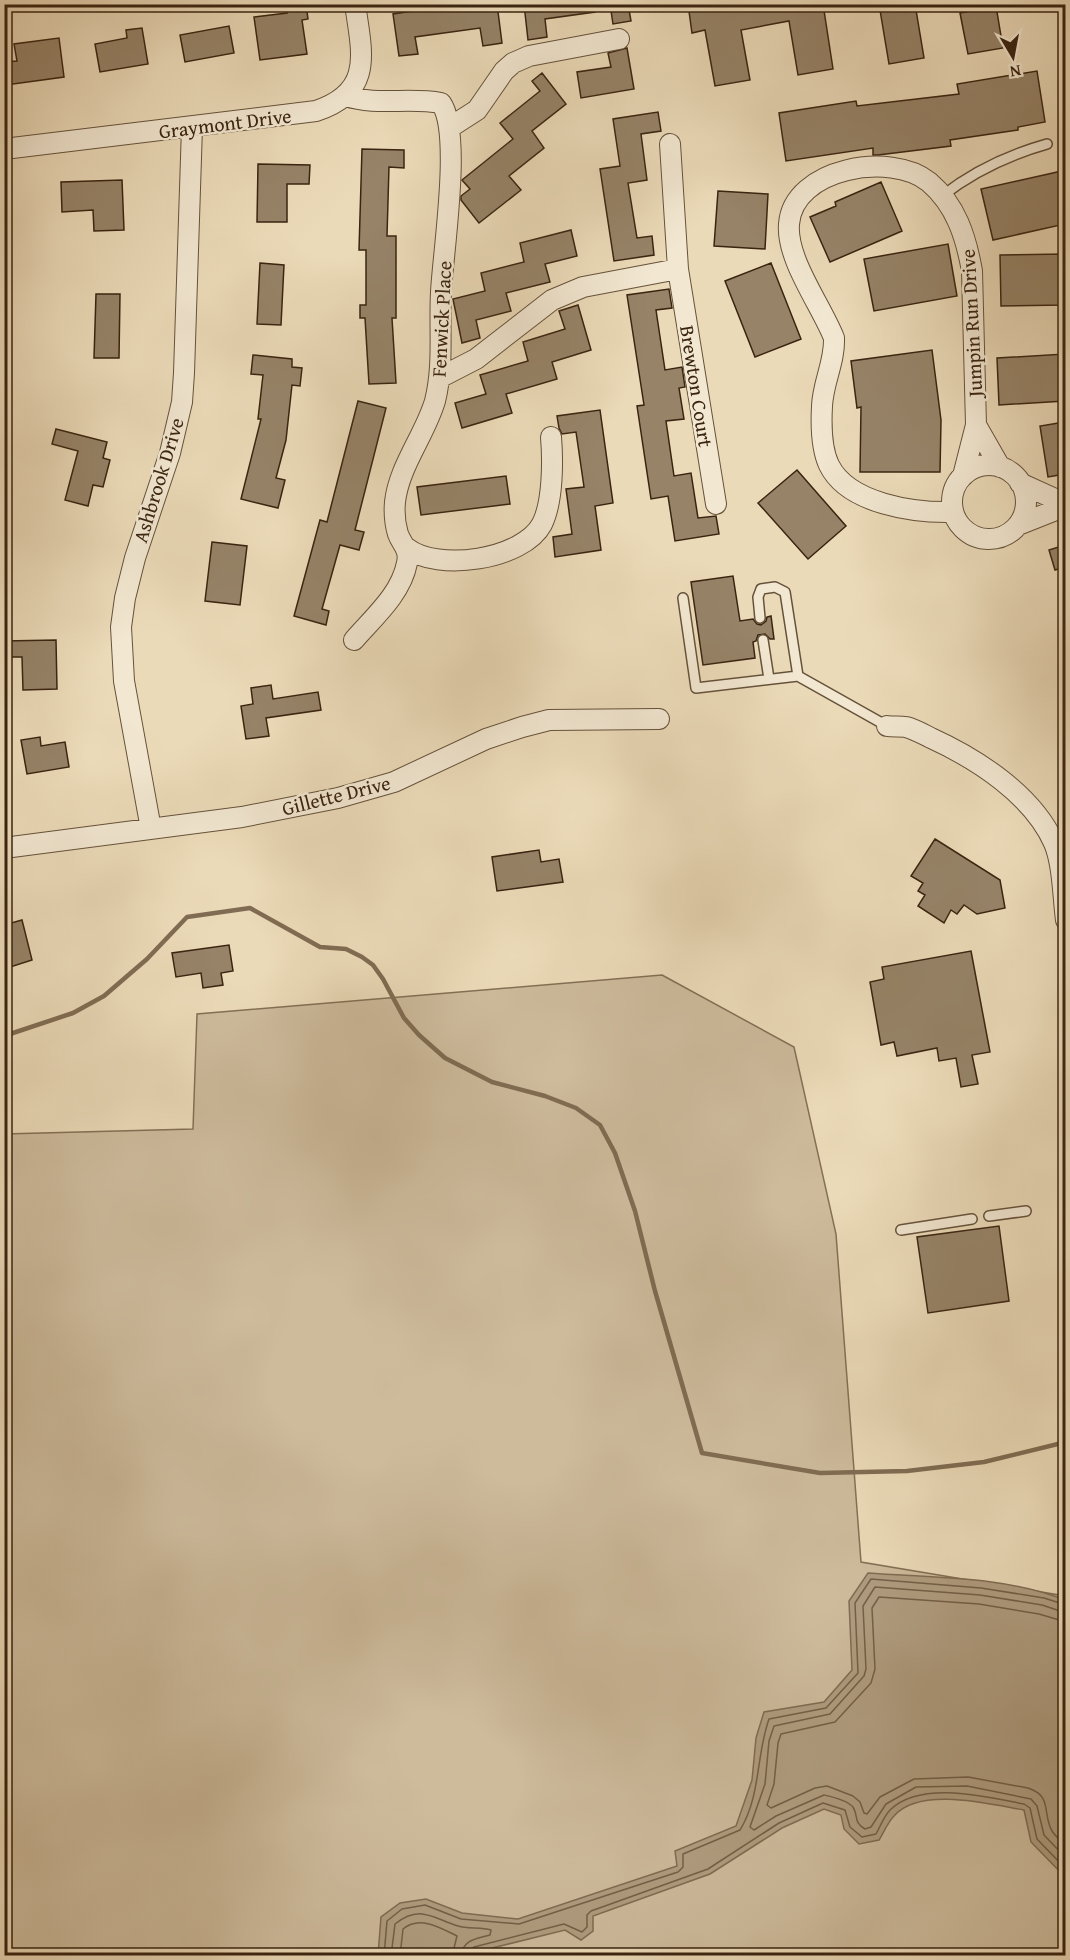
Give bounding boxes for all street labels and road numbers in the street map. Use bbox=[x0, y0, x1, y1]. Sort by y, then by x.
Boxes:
street label: Graymont Drive bbox=[157, 100, 293, 146]
street label: Jumpin Run Drive bbox=[953, 248, 990, 401]
street label: Fenwick Place bbox=[423, 260, 459, 378]
street label: Brewton Court bbox=[673, 323, 721, 449]
street label: Ashbrook Drive bbox=[125, 414, 191, 546]
street label: Gillette Drive bbox=[279, 768, 393, 822]

